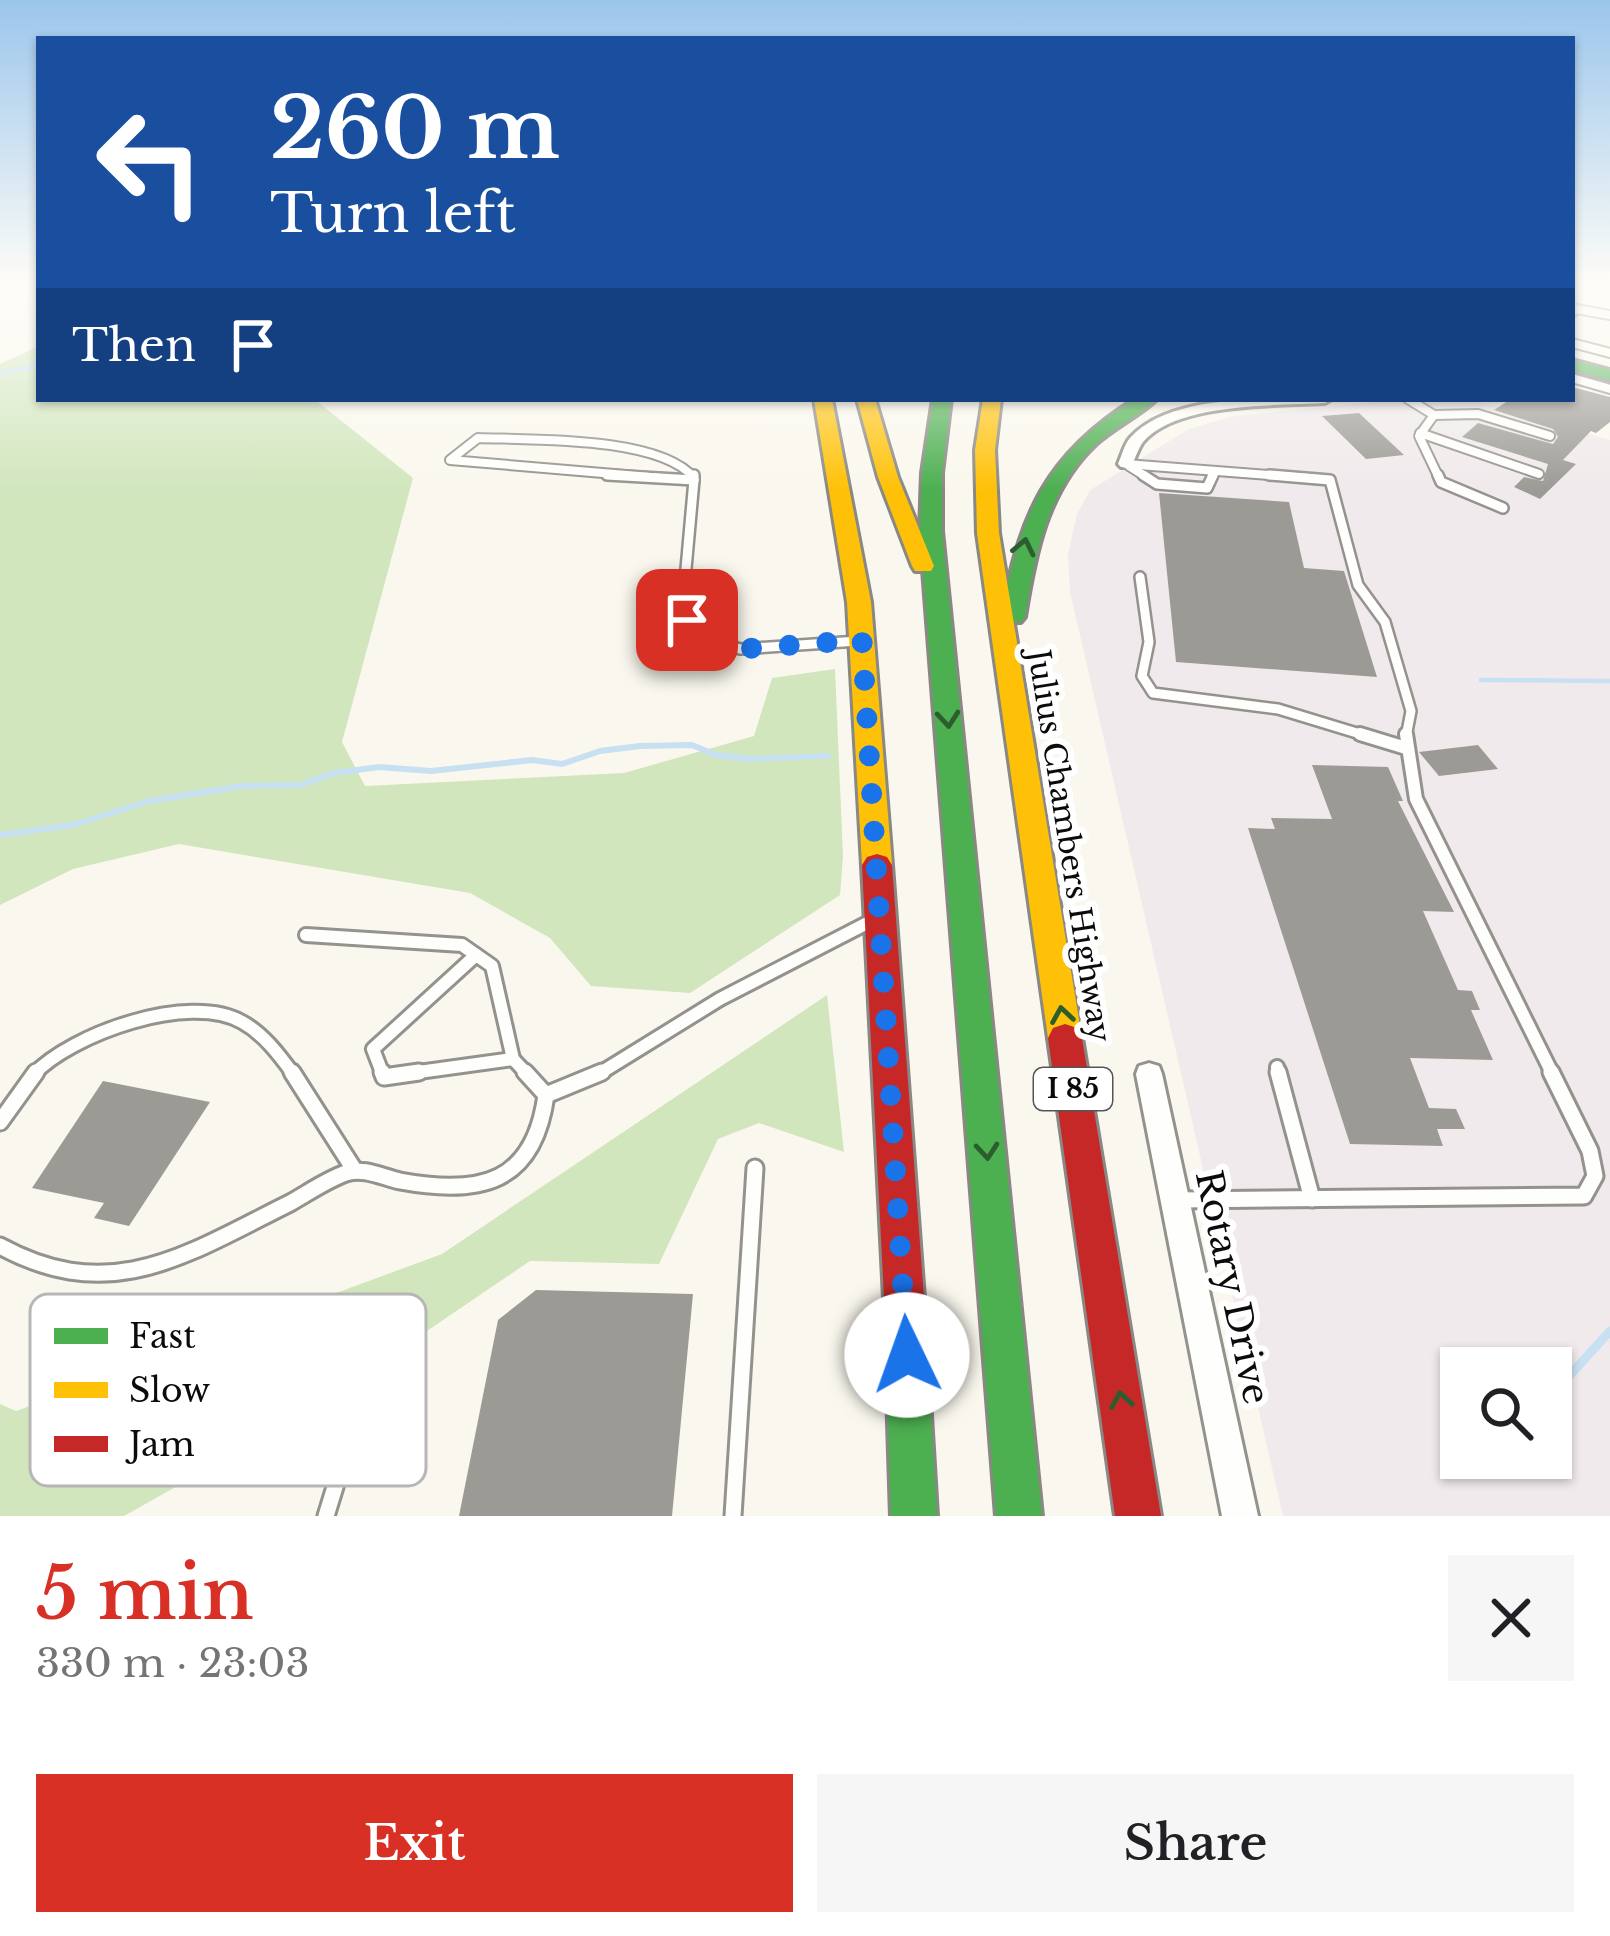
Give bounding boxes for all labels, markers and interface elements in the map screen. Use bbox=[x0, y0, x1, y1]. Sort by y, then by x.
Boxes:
text: 260 m bbox=[270, 77, 560, 181]
icon: left bbox=[72, 84, 228, 240]
text: Turn left bbox=[270, 180, 516, 247]
icon: arrive bbox=[220, 312, 286, 378]
text: Then bbox=[72, 317, 196, 373]
one-way arrow bbox=[1010, 537, 1036, 557]
pin bbox=[636, 569, 738, 671]
icon: arrive bbox=[654, 587, 720, 653]
street label: Julius Chambers Highway bbox=[1020, 643, 1119, 1045]
one-way arrow bbox=[935, 710, 960, 729]
one-way arrow bbox=[1050, 1005, 1075, 1025]
road number: I 85 bbox=[1034, 1068, 1112, 1110]
one-way arrow bbox=[974, 1142, 999, 1161]
street label: Rotary Drive bbox=[1186, 1166, 1279, 1408]
position arrow bbox=[844, 1292, 970, 1418]
legend bbox=[30, 1294, 426, 1486]
text: Fast bbox=[129, 1316, 196, 1357]
map controls bbox=[1440, 1347, 1572, 1479]
button: search bbox=[1440, 1347, 1572, 1479]
text: Slow bbox=[129, 1370, 210, 1411]
one-way arrow bbox=[1109, 1391, 1134, 1411]
text: Jam bbox=[125, 1424, 195, 1465]
text: 5 min bbox=[36, 1549, 254, 1638]
button: close bbox=[1448, 1555, 1574, 1681]
text: 330 m · 23:03 bbox=[36, 1639, 309, 1688]
button: Exit bbox=[36, 1774, 793, 1912]
button: Share bbox=[817, 1774, 1574, 1912]

